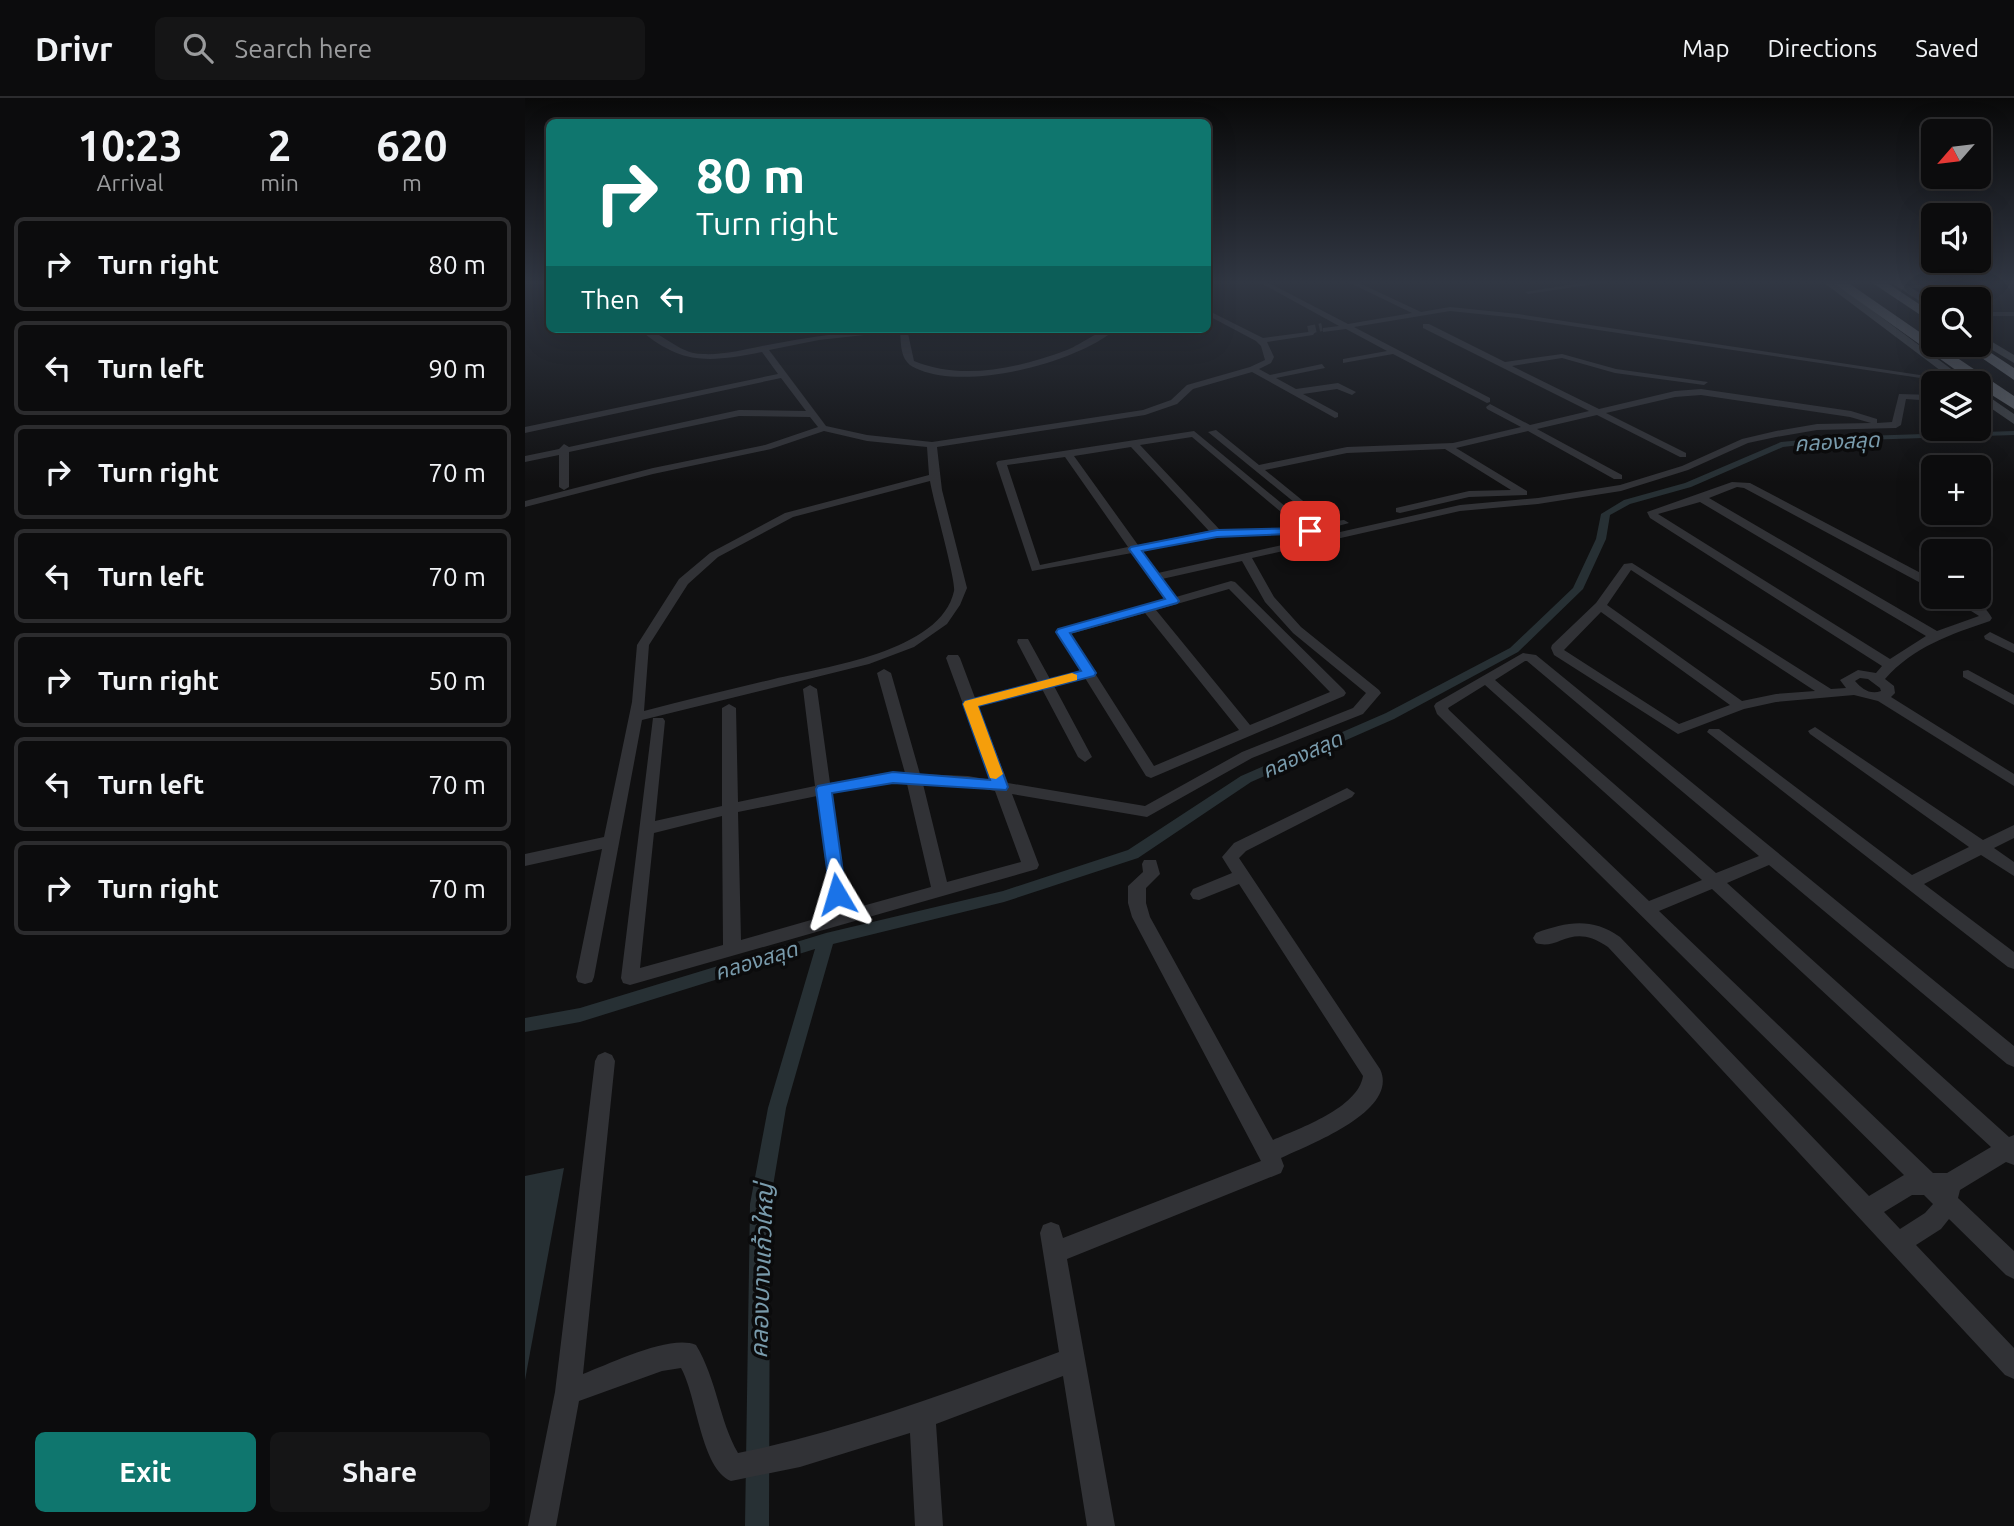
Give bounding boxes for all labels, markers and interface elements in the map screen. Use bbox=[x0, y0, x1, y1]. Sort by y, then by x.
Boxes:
search box bbox=[155, 17, 645, 80]
icon: search bbox=[179, 29, 217, 67]
text: Drivr bbox=[35, 30, 113, 67]
text: Search here bbox=[235, 34, 372, 63]
text: Map bbox=[1682, 35, 1729, 62]
text: Directions bbox=[1767, 35, 1877, 62]
text: Saved bbox=[1915, 35, 1979, 62]
north arrow bbox=[1921, 119, 1991, 189]
map controls bbox=[1921, 119, 1991, 609]
text: 10:23 bbox=[78, 122, 183, 169]
text: 2 bbox=[268, 122, 291, 169]
text: 620 bbox=[376, 122, 447, 169]
icon: right bbox=[581, 147, 672, 238]
text: 80 m bbox=[696, 147, 805, 202]
text: Arrival bbox=[97, 170, 164, 195]
text: min bbox=[260, 170, 299, 195]
text: m bbox=[402, 170, 422, 195]
button: sound bbox=[1921, 203, 1991, 273]
text: Turn right bbox=[696, 205, 838, 241]
icon: right bbox=[39, 245, 77, 283]
text: Turn right bbox=[98, 250, 219, 279]
text: 80 m bbox=[428, 250, 486, 279]
icon: left bbox=[654, 280, 692, 318]
text: Then bbox=[581, 285, 640, 314]
button: search bbox=[1921, 287, 1991, 357]
icon: left bbox=[39, 349, 77, 387]
text: Turn left bbox=[98, 354, 204, 383]
text: 90 m bbox=[428, 354, 486, 383]
button: layers bbox=[1921, 371, 1991, 441]
water label: คลองสลุด bbox=[1794, 427, 1881, 457]
icon: right bbox=[39, 453, 77, 491]
button: + bbox=[1921, 455, 1991, 525]
text: Turn right bbox=[98, 458, 219, 487]
text: 70 m bbox=[428, 458, 486, 487]
pin bbox=[1280, 501, 1340, 561]
icon: arrive bbox=[1291, 512, 1329, 550]
button: − bbox=[1921, 539, 1991, 609]
icon: left bbox=[39, 557, 77, 595]
text: Turn left bbox=[98, 562, 204, 591]
text: 70 m bbox=[428, 562, 486, 591]
icon: right bbox=[39, 661, 77, 699]
text: Turn right bbox=[98, 666, 219, 695]
text: 50 m bbox=[428, 666, 486, 695]
water label: คลองสลุด bbox=[1258, 725, 1347, 784]
icon: left bbox=[39, 765, 77, 803]
text: Turn left bbox=[98, 770, 204, 799]
text: 70 m bbox=[428, 770, 486, 799]
position arrow bbox=[800, 857, 874, 931]
icon: right bbox=[39, 869, 77, 907]
text: Turn right bbox=[98, 874, 219, 903]
text: 70 m bbox=[428, 874, 486, 903]
water label: คลองสลุด bbox=[711, 936, 802, 986]
water label: คลองบางแก้วใหญ่ bbox=[745, 1180, 778, 1359]
button: Exit bbox=[35, 1432, 256, 1512]
button: Share bbox=[270, 1432, 490, 1512]

